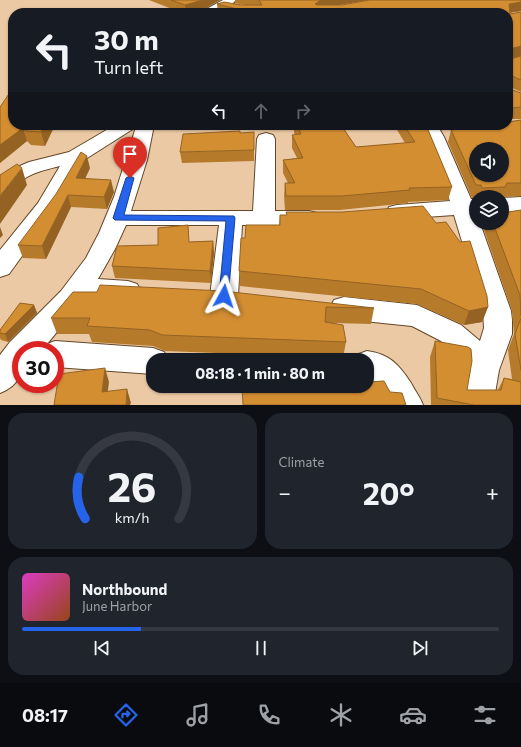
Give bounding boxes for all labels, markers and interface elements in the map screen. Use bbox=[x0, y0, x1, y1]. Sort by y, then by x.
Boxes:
text: 30 m bbox=[94, 22, 159, 56]
icon: left bbox=[28, 24, 80, 76]
text: Turn left bbox=[94, 56, 163, 78]
icon: left bbox=[208, 100, 230, 122]
icon: ahead bbox=[250, 100, 272, 122]
icon: right bbox=[292, 100, 314, 122]
pin bbox=[113, 137, 147, 178]
map controls bbox=[469, 142, 509, 230]
button: sound bbox=[469, 142, 509, 182]
icon: arrive bbox=[119, 143, 141, 165]
button: layers bbox=[469, 190, 509, 230]
position arrow bbox=[203, 275, 245, 317]
speed limit sign: 30 bbox=[12, 341, 64, 393]
text: 08:18 · 1 min · 80 m bbox=[195, 364, 325, 382]
text: Climate bbox=[279, 454, 324, 470]
text: 26 bbox=[108, 460, 157, 511]
text: 20° bbox=[363, 474, 414, 511]
text: − bbox=[279, 479, 291, 506]
text: + bbox=[486, 479, 499, 506]
text: km/h bbox=[115, 508, 150, 526]
text: Northbound bbox=[82, 580, 167, 598]
text: June Harbor bbox=[82, 598, 152, 614]
icon: previous bbox=[91, 637, 113, 659]
icon: pause bbox=[250, 637, 272, 659]
icon: next bbox=[409, 637, 431, 659]
icon: directions bbox=[112, 701, 140, 729]
icon: music bbox=[184, 701, 212, 729]
icon: phone bbox=[255, 701, 283, 729]
icon: climate bbox=[327, 701, 355, 729]
icon: car bbox=[399, 701, 427, 729]
icon: filters bbox=[471, 701, 499, 729]
text: 08:17 bbox=[22, 704, 68, 726]

